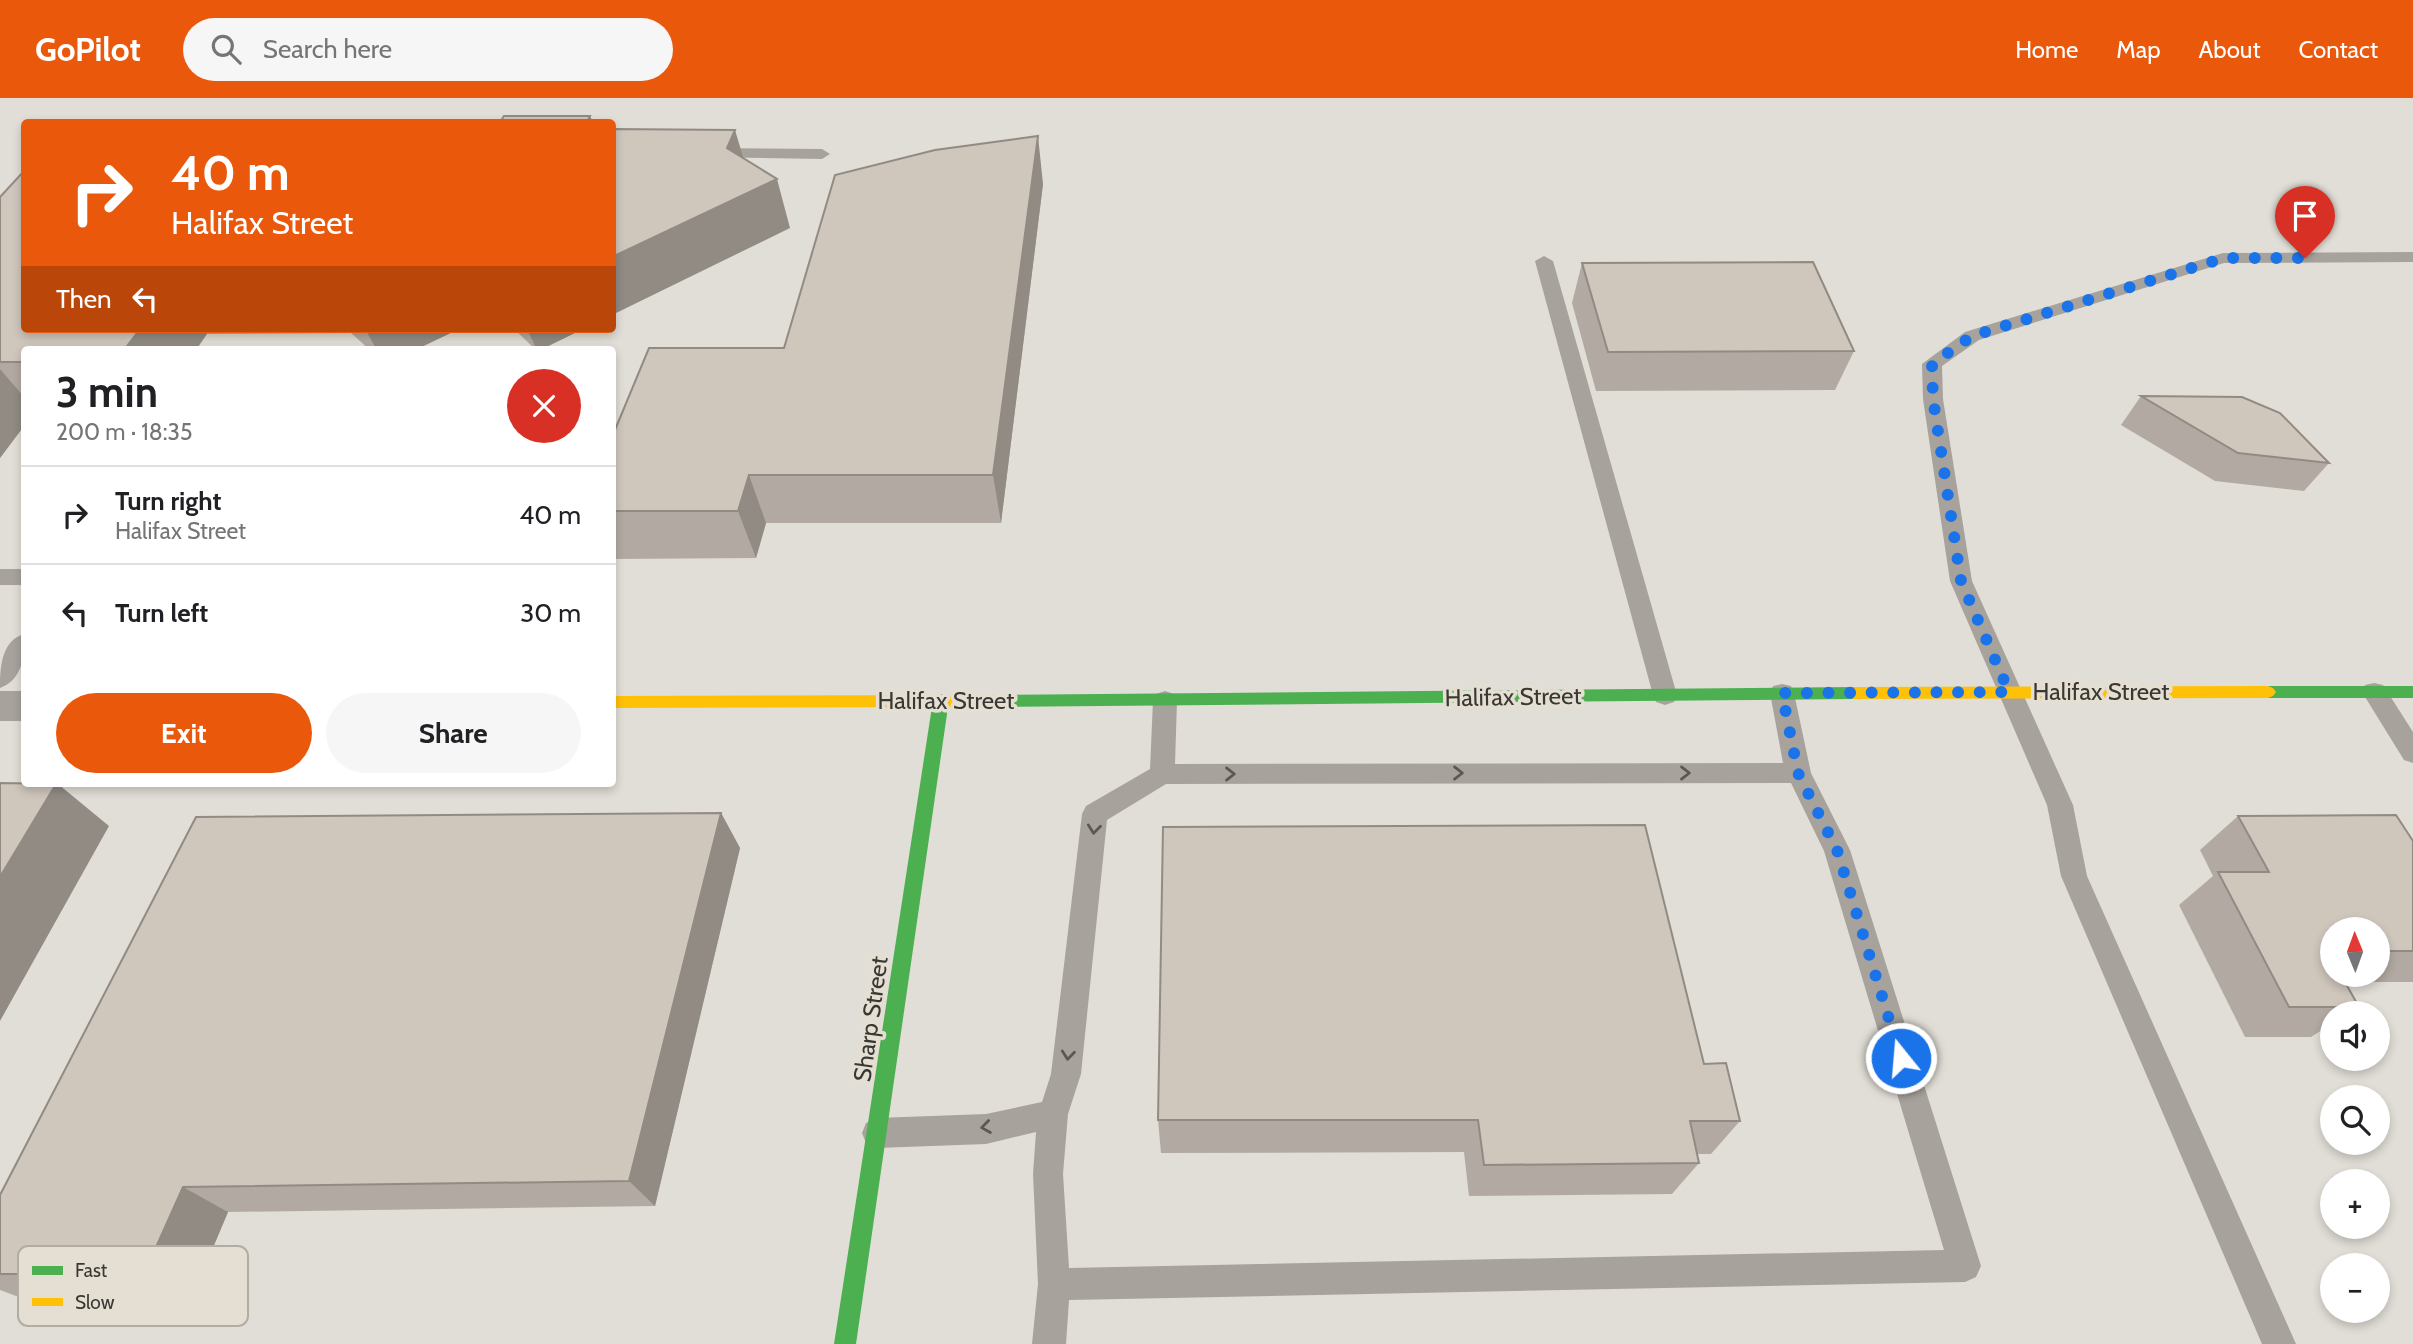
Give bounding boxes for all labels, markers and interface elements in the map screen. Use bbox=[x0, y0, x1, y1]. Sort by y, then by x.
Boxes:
search box bbox=[183, 18, 673, 81]
text: GoPilot bbox=[35, 29, 141, 69]
icon: search bbox=[207, 30, 245, 68]
text: Search here bbox=[263, 33, 392, 65]
text: Home bbox=[2015, 35, 2078, 64]
text: Map bbox=[2116, 35, 2161, 64]
text: About bbox=[2199, 35, 2261, 64]
text: Contact bbox=[2299, 35, 2378, 64]
text: 40 m bbox=[171, 143, 290, 202]
icon: right bbox=[56, 147, 147, 238]
pin bbox=[2275, 186, 2335, 258]
icon: arrive bbox=[2286, 197, 2324, 235]
text: Halifax Street bbox=[171, 203, 353, 242]
icon: left bbox=[126, 280, 164, 318]
text: Then bbox=[56, 283, 112, 315]
text: 3 min bbox=[56, 366, 158, 418]
button: close bbox=[507, 369, 581, 443]
text: 200 m · 18:35 bbox=[56, 418, 192, 446]
text: Turn right bbox=[115, 485, 221, 517]
icon: right bbox=[56, 496, 94, 534]
text: 40 m bbox=[519, 499, 581, 531]
text: Halifax Street bbox=[115, 517, 246, 545]
icon: left bbox=[56, 594, 94, 632]
text: Turn left bbox=[115, 597, 208, 629]
text: 30 m bbox=[520, 597, 581, 629]
street label: Halifax Street bbox=[2033, 677, 2169, 706]
street label: Halifax Street bbox=[1444, 681, 1582, 712]
street label: Halifax Street bbox=[878, 686, 1014, 715]
button: Exit bbox=[56, 693, 312, 773]
button: Share bbox=[326, 693, 581, 773]
one-way arrow bbox=[1453, 765, 1463, 781]
one-way arrow bbox=[1680, 765, 1691, 781]
one-way arrow bbox=[1225, 766, 1236, 782]
one-way arrow bbox=[1086, 823, 1101, 835]
north arrow bbox=[2320, 917, 2390, 987]
map controls bbox=[2320, 917, 2390, 1323]
street label: Sharp Street bbox=[847, 954, 894, 1084]
button: sound bbox=[2320, 1001, 2390, 1071]
position arrow bbox=[1864, 1021, 1938, 1095]
one-way arrow bbox=[1061, 1049, 1076, 1061]
button: search bbox=[2320, 1085, 2390, 1155]
one-way arrow bbox=[980, 1120, 992, 1135]
button: + bbox=[2320, 1169, 2390, 1239]
legend bbox=[18, 1246, 248, 1326]
button: − bbox=[2320, 1253, 2390, 1323]
text: Fast bbox=[75, 1259, 108, 1282]
text: Slow bbox=[75, 1291, 115, 1314]

